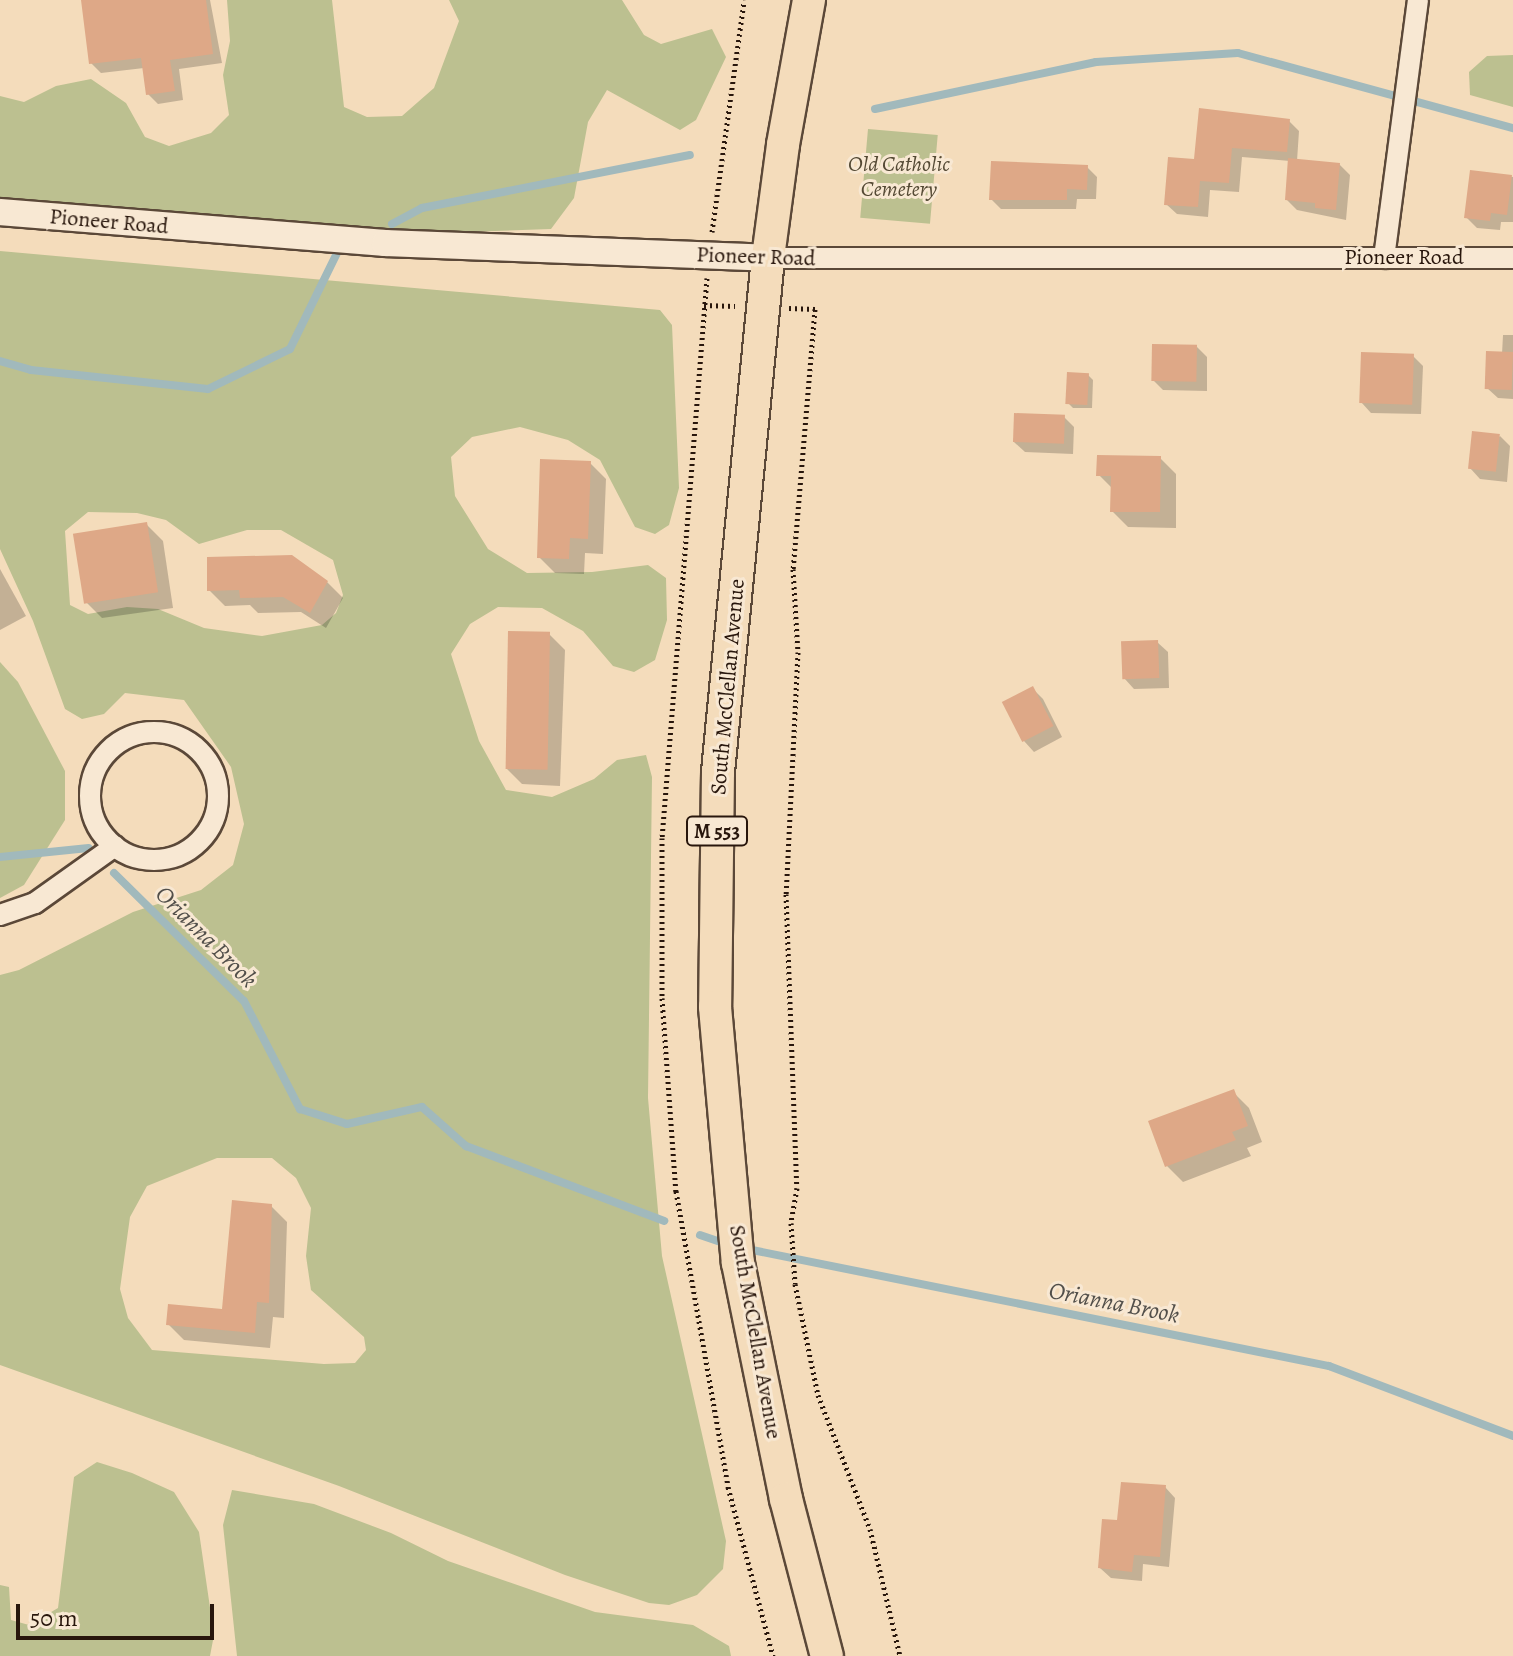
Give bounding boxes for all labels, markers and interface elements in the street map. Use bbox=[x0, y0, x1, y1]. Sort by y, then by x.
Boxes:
park label: Old Catholic Cemetery bbox=[848, 151, 950, 202]
street label: Pioneer Road bbox=[48, 204, 170, 240]
street label: Pioneer Road bbox=[696, 242, 816, 272]
street label: Pioneer Road bbox=[1344, 245, 1464, 271]
street label: South McClellan Avenue bbox=[705, 578, 751, 796]
road number: M 553 bbox=[685, 815, 749, 847]
water label: Orianna Brook bbox=[149, 880, 263, 994]
street label: South McClellan Avenue bbox=[723, 1223, 787, 1441]
water label: Orianna Brook bbox=[1046, 1276, 1182, 1330]
scale bar bbox=[20, 1588, 218, 1638]
text: 50 m bbox=[30, 1602, 78, 1634]

